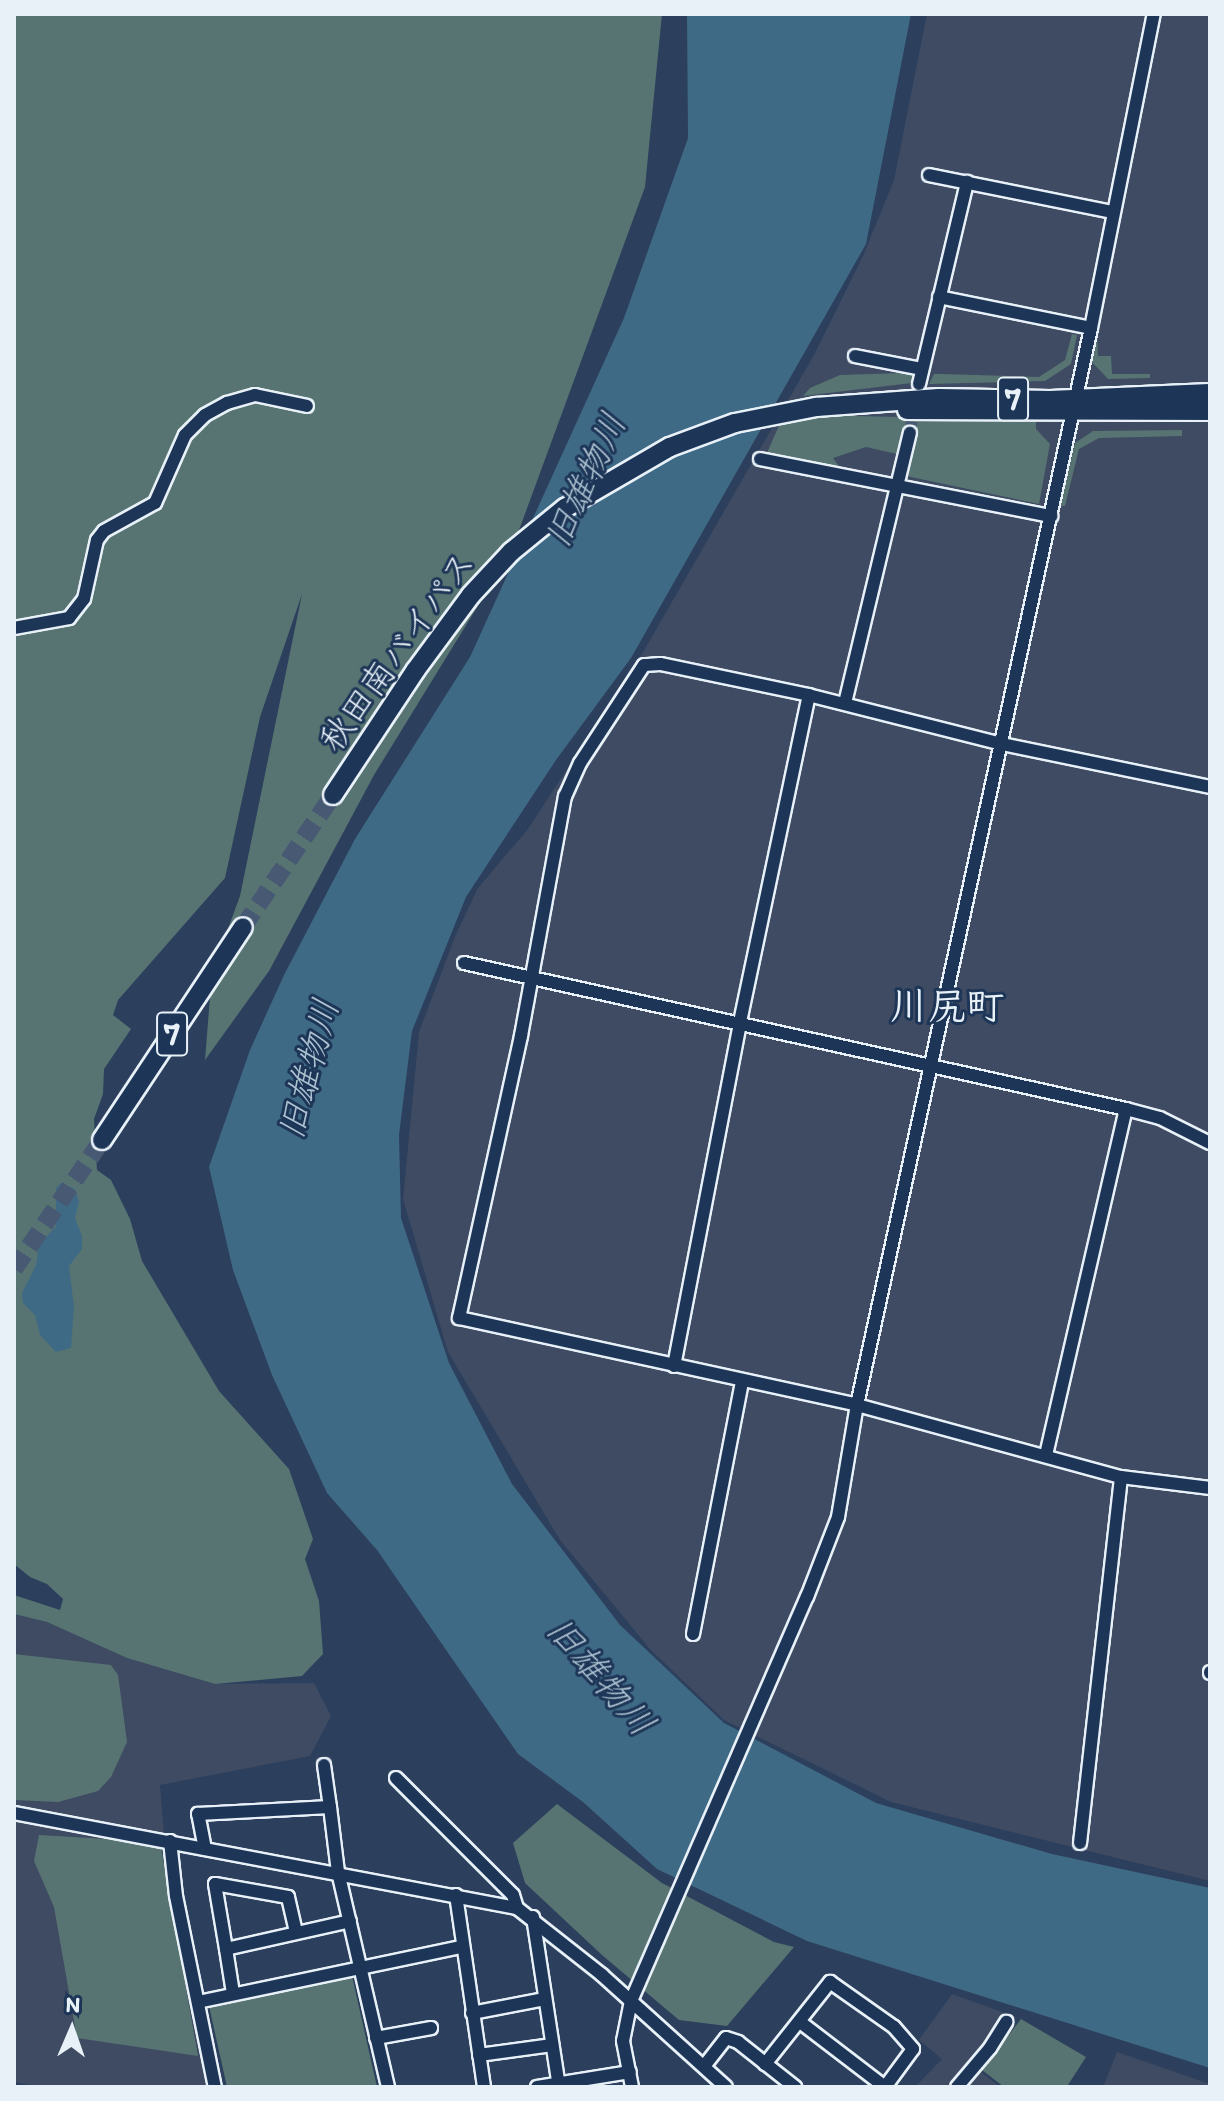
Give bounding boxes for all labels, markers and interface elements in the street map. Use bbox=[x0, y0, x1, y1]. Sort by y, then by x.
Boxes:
road number: 7 bbox=[997, 371, 1029, 427]
water label: 旧雄物川 bbox=[535, 406, 635, 554]
street label: 秋田南バイパス bbox=[311, 543, 483, 759]
district label: 川尻町 bbox=[890, 984, 1004, 1030]
water label: 旧雄物川 bbox=[269, 994, 347, 1144]
road number: 7 bbox=[156, 1006, 188, 1062]
water label: 旧雄物川 bbox=[537, 1607, 665, 1745]
north arrow bbox=[32, 1989, 112, 2069]
text: N bbox=[65, 1991, 81, 2018]

